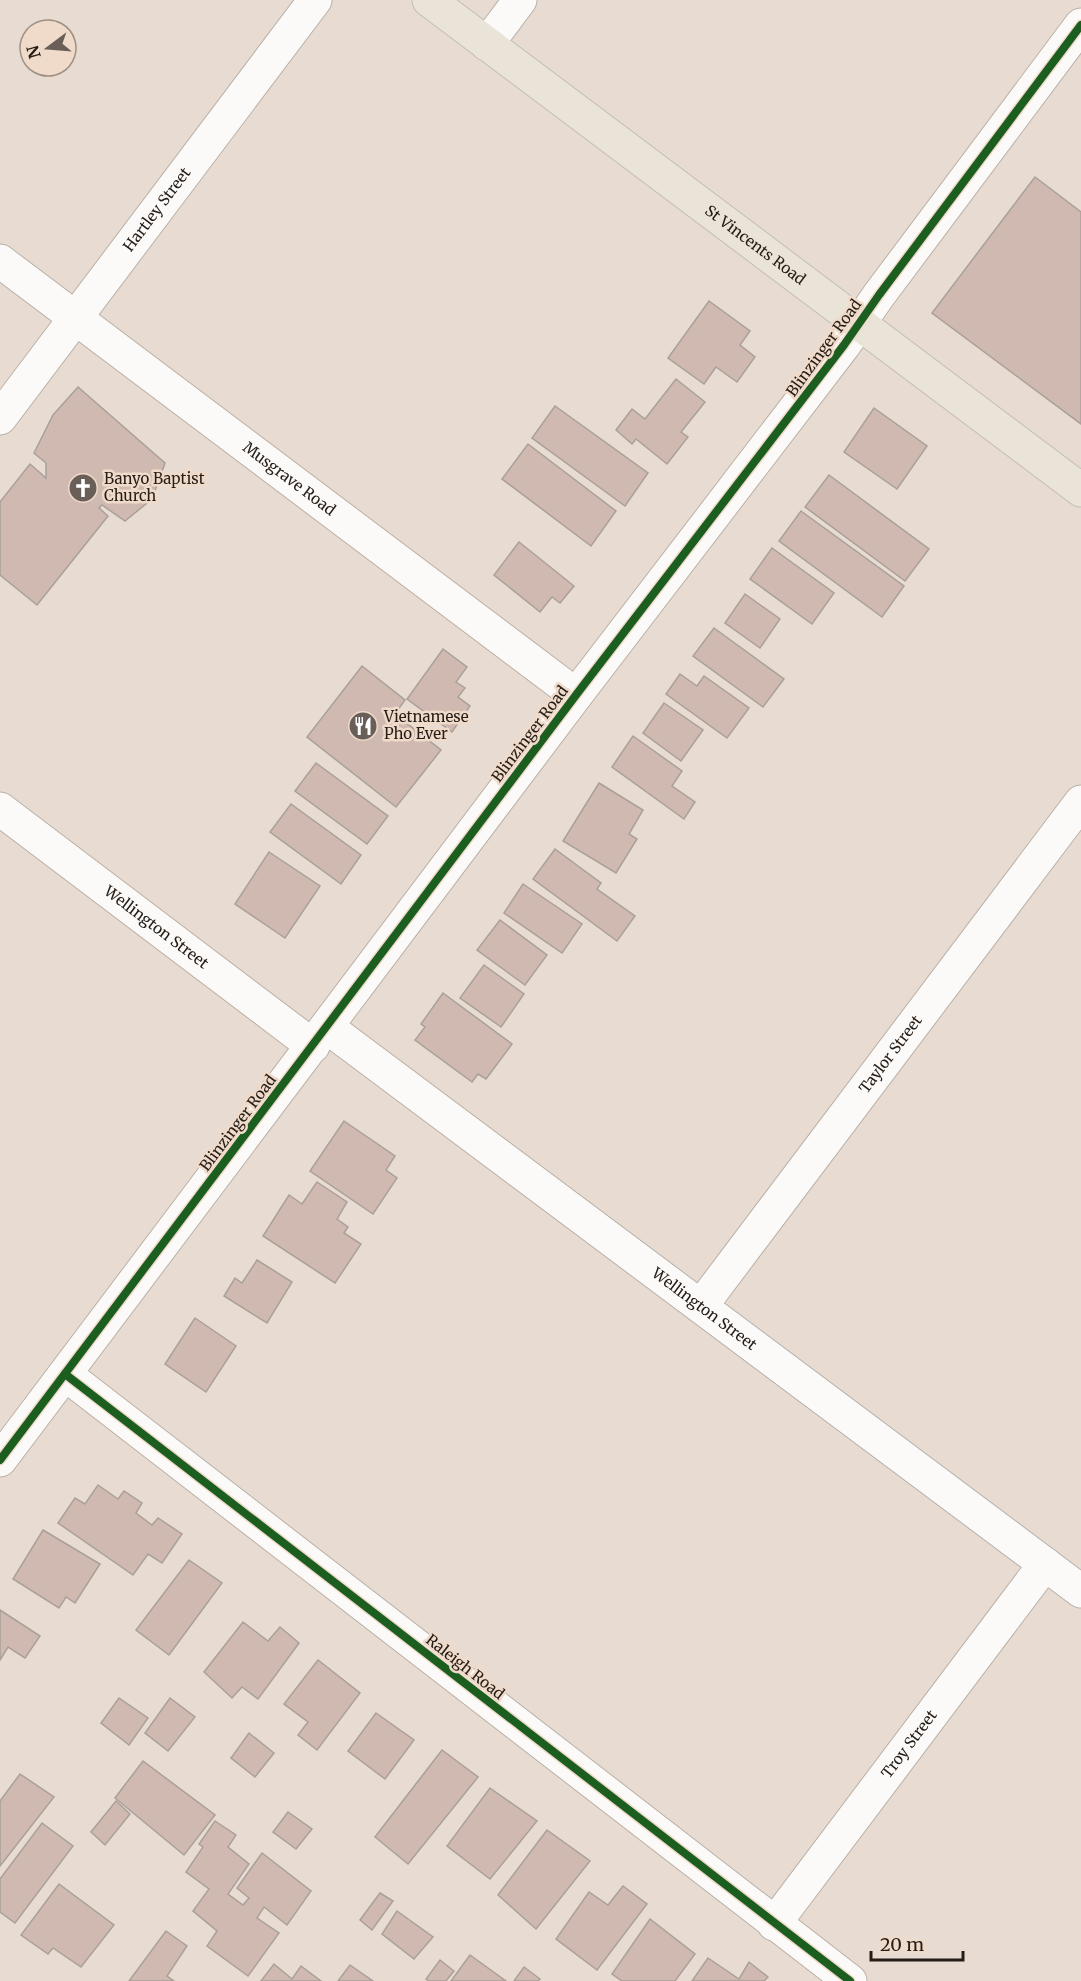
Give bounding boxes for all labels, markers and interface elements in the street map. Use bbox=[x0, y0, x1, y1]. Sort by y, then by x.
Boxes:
north arrow bbox=[18, 18, 78, 78]
text: N bbox=[22, 43, 45, 61]
street label: Hartley Street bbox=[119, 163, 195, 255]
street label: St Vincents Road bbox=[701, 201, 810, 289]
street label: Blinzinger Road bbox=[782, 295, 865, 400]
street label: Musgrave Road bbox=[239, 437, 339, 519]
place label: Banyo Baptist Church bbox=[104, 469, 205, 505]
church icon: Banyo Baptist Church bbox=[67, 472, 99, 504]
street label: Blinzinger Road bbox=[487, 682, 572, 786]
place label: Vietnamese Pho Ever bbox=[383, 707, 469, 743]
restaurant icon: Vietnamese Pho Ever bbox=[347, 710, 379, 742]
street label: Wellington Street bbox=[100, 881, 213, 973]
street label: Taylor Street bbox=[855, 1011, 926, 1097]
street label: Blinzinger Road bbox=[195, 1071, 280, 1175]
street label: Wellington Street bbox=[648, 1263, 761, 1354]
street label: Raleigh Road bbox=[422, 1630, 508, 1703]
street label: Troy Street bbox=[877, 1706, 941, 1782]
scale bar bbox=[871, 1924, 962, 1962]
text: 20 m bbox=[880, 1933, 924, 1956]

